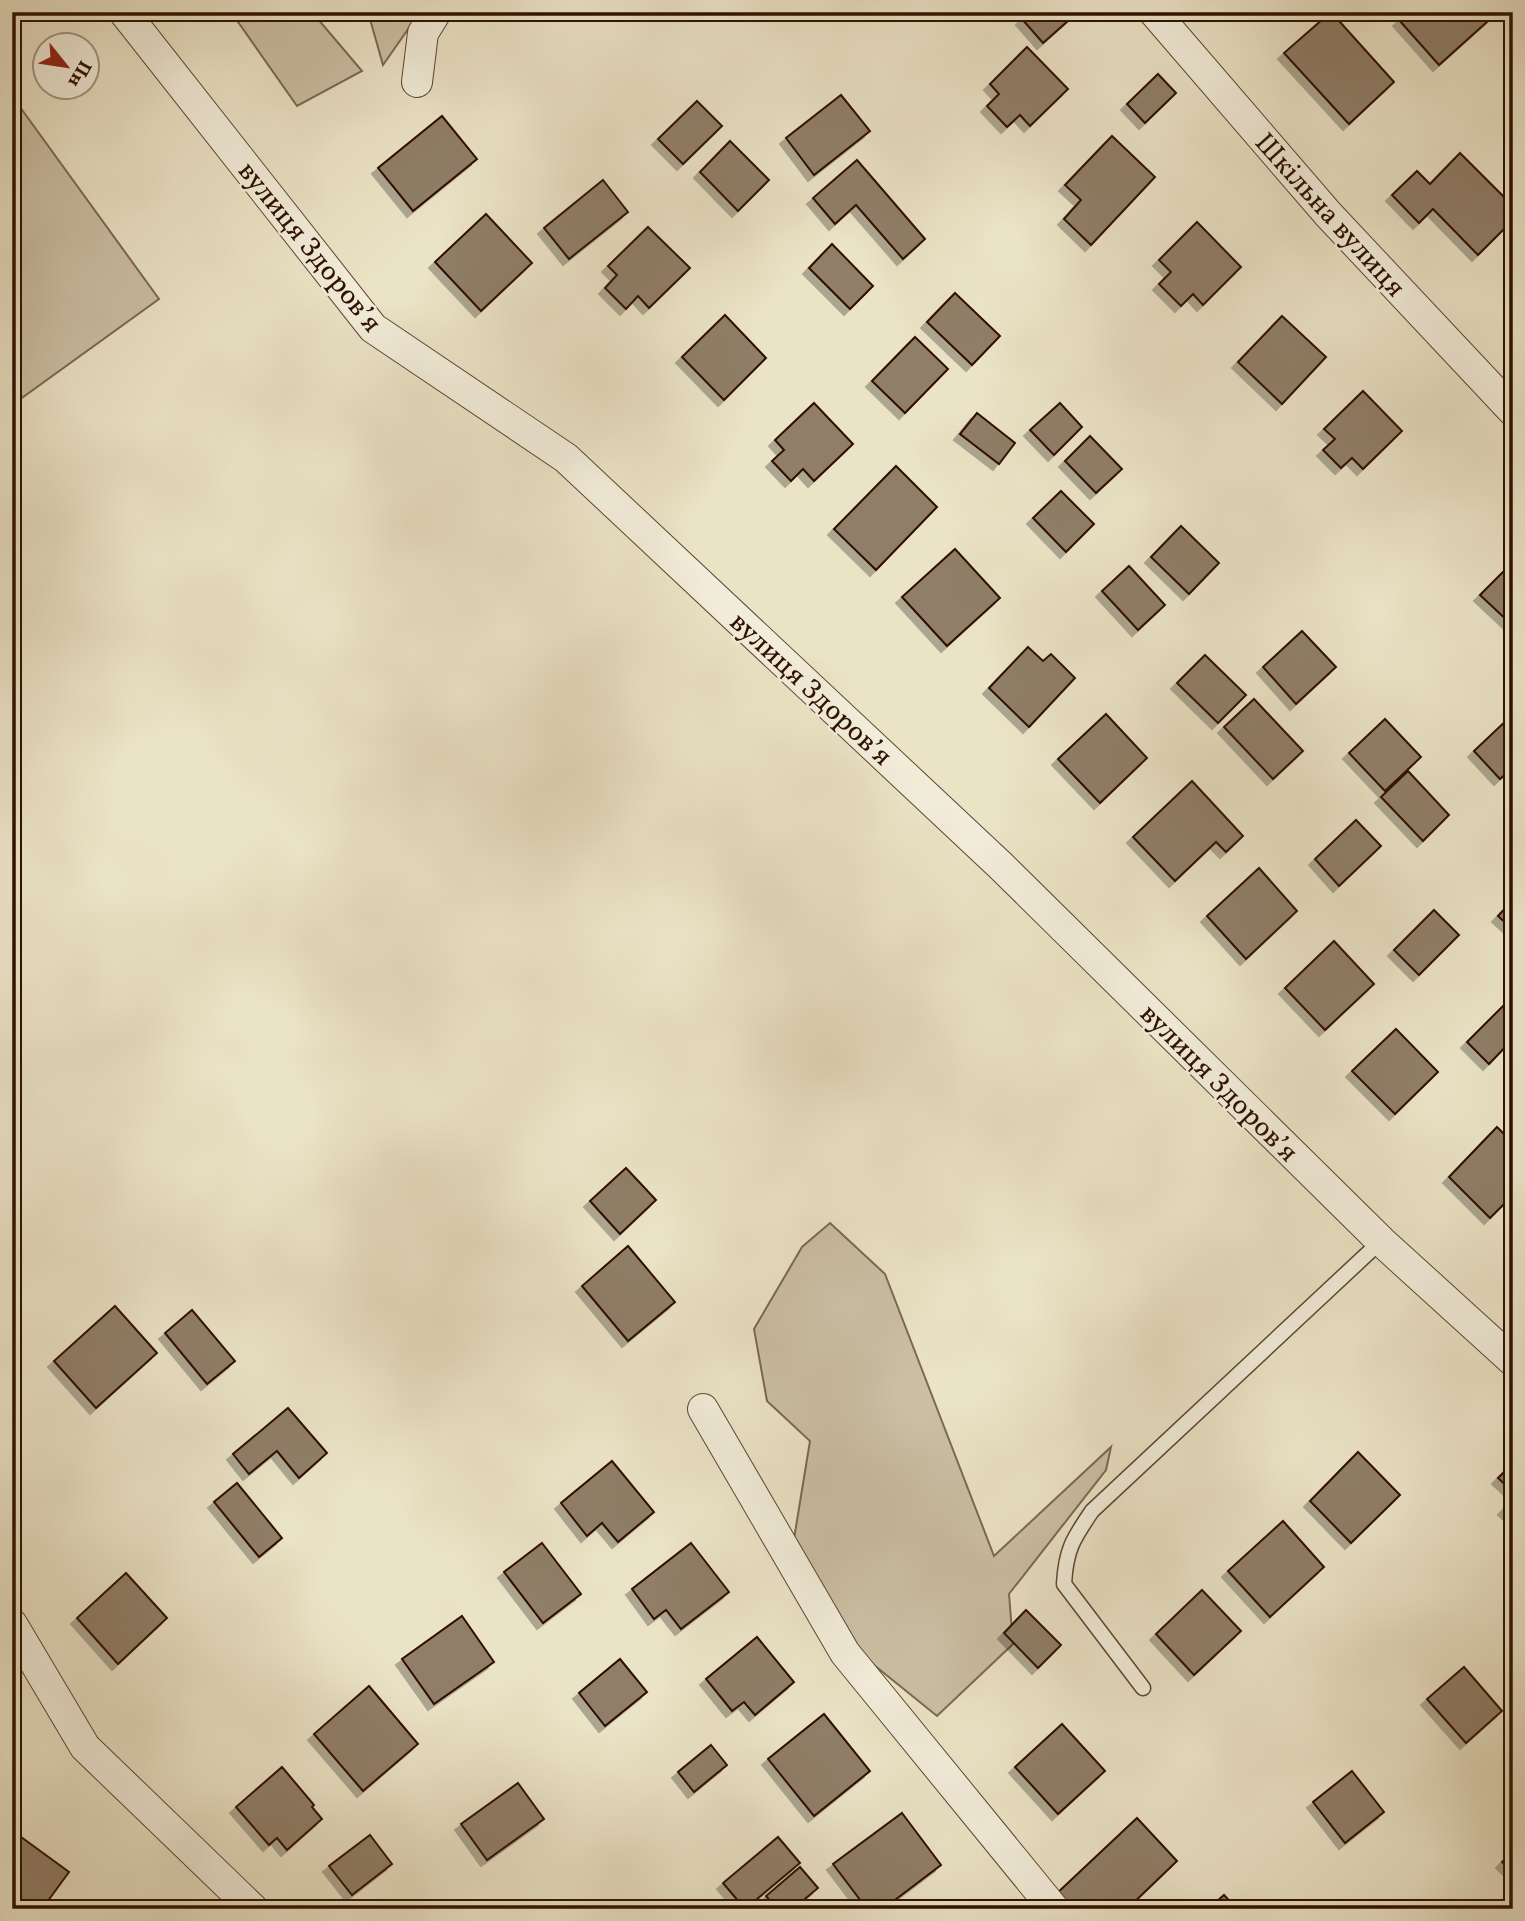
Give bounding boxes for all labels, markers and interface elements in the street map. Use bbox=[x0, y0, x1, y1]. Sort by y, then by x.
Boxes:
north arrow bbox=[32, 32, 102, 102]
text: Пн bbox=[61, 55, 97, 92]
street label: Шкільна вулиця bbox=[1245, 125, 1413, 306]
street label: вулиця Здоровʼя bbox=[228, 154, 390, 341]
street label: вулиця Здоровʼя bbox=[720, 604, 900, 776]
street label: вулиця Здоровʼя bbox=[1130, 996, 1306, 1172]

